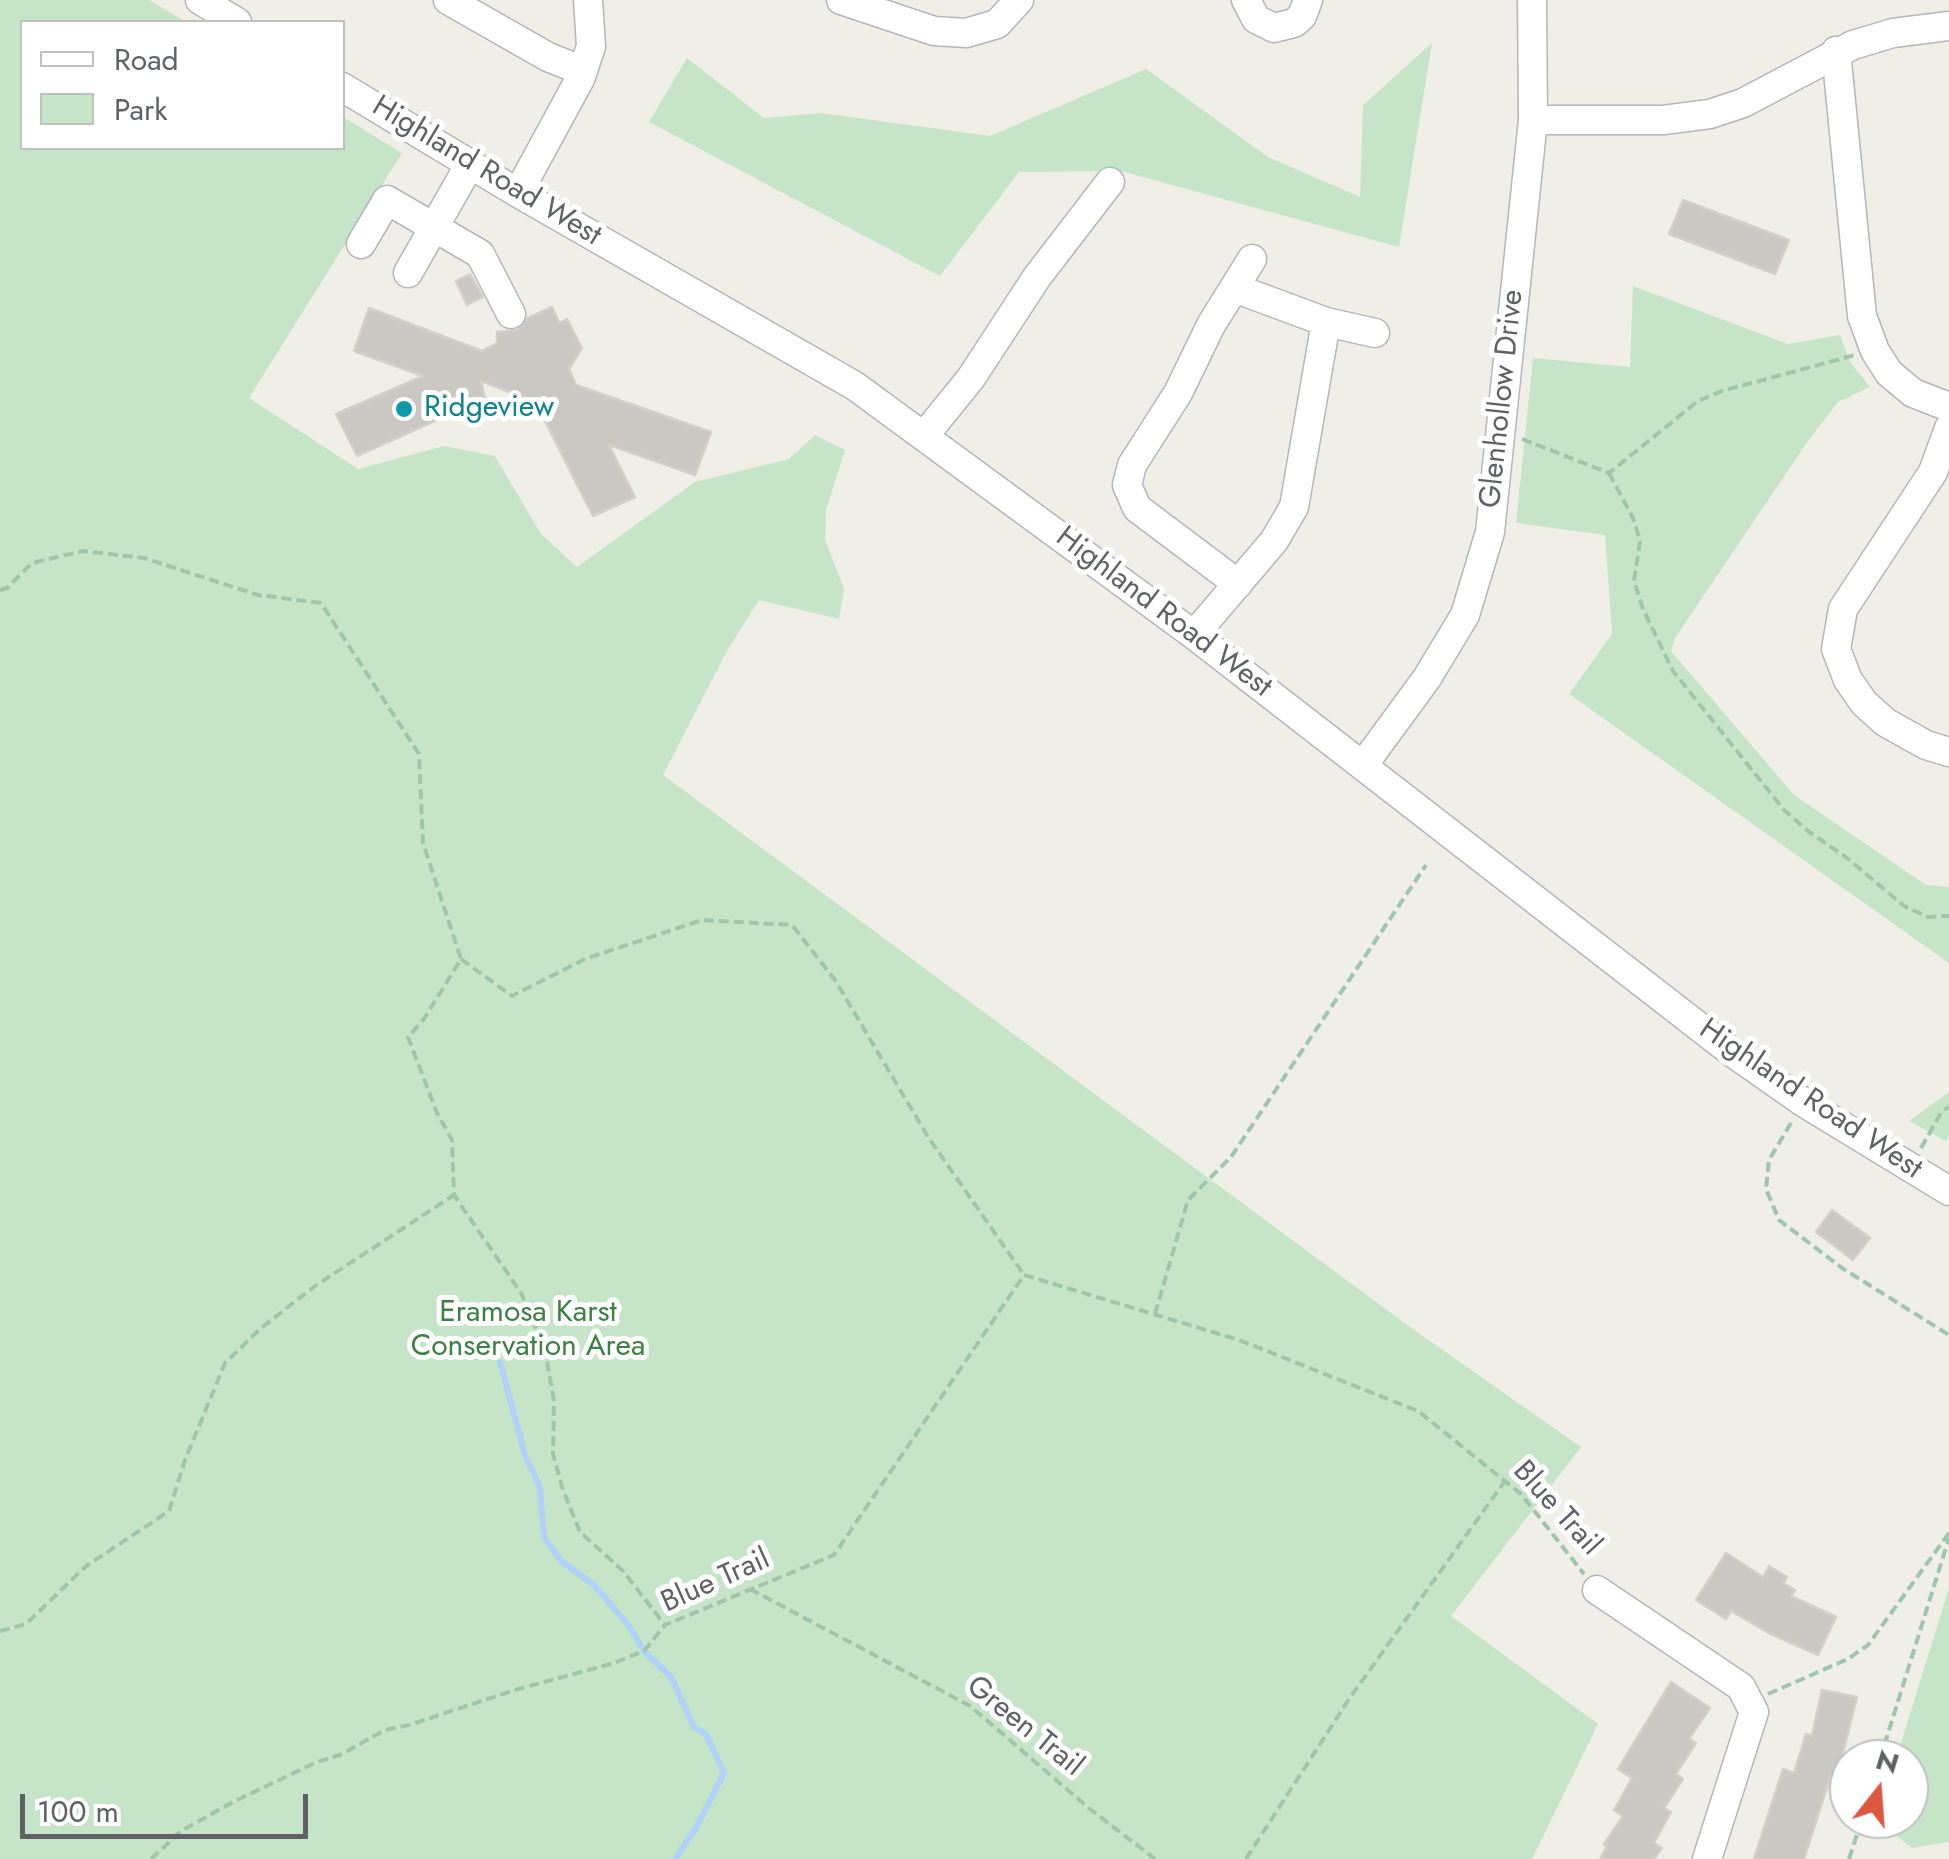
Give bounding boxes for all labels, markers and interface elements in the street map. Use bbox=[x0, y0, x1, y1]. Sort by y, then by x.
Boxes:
legend bbox=[20, 20, 345, 150]
text: Road bbox=[114, 38, 179, 81]
text: Park bbox=[114, 88, 167, 131]
street label: Highland Road West bbox=[365, 89, 607, 255]
street label: Glenhollow Drive bbox=[1474, 288, 1532, 510]
place label: Ridgeview bbox=[424, 391, 554, 427]
marker: Ridgeview bbox=[393, 398, 415, 420]
street label: Highland Road West bbox=[1048, 520, 1278, 706]
street label: Highland Road West bbox=[1692, 1012, 1928, 1188]
park label: Eramosa Karst Conservation Area bbox=[411, 1296, 645, 1366]
street label: Blue Trail bbox=[1504, 1454, 1608, 1564]
street label: Blue Trail bbox=[656, 1542, 776, 1622]
street label: Green Trail bbox=[958, 1669, 1090, 1785]
north arrow bbox=[1829, 1739, 1929, 1839]
text: N bbox=[1871, 1739, 1904, 1785]
scale bar bbox=[25, 1774, 312, 1836]
text: 100 m bbox=[37, 1790, 119, 1833]

